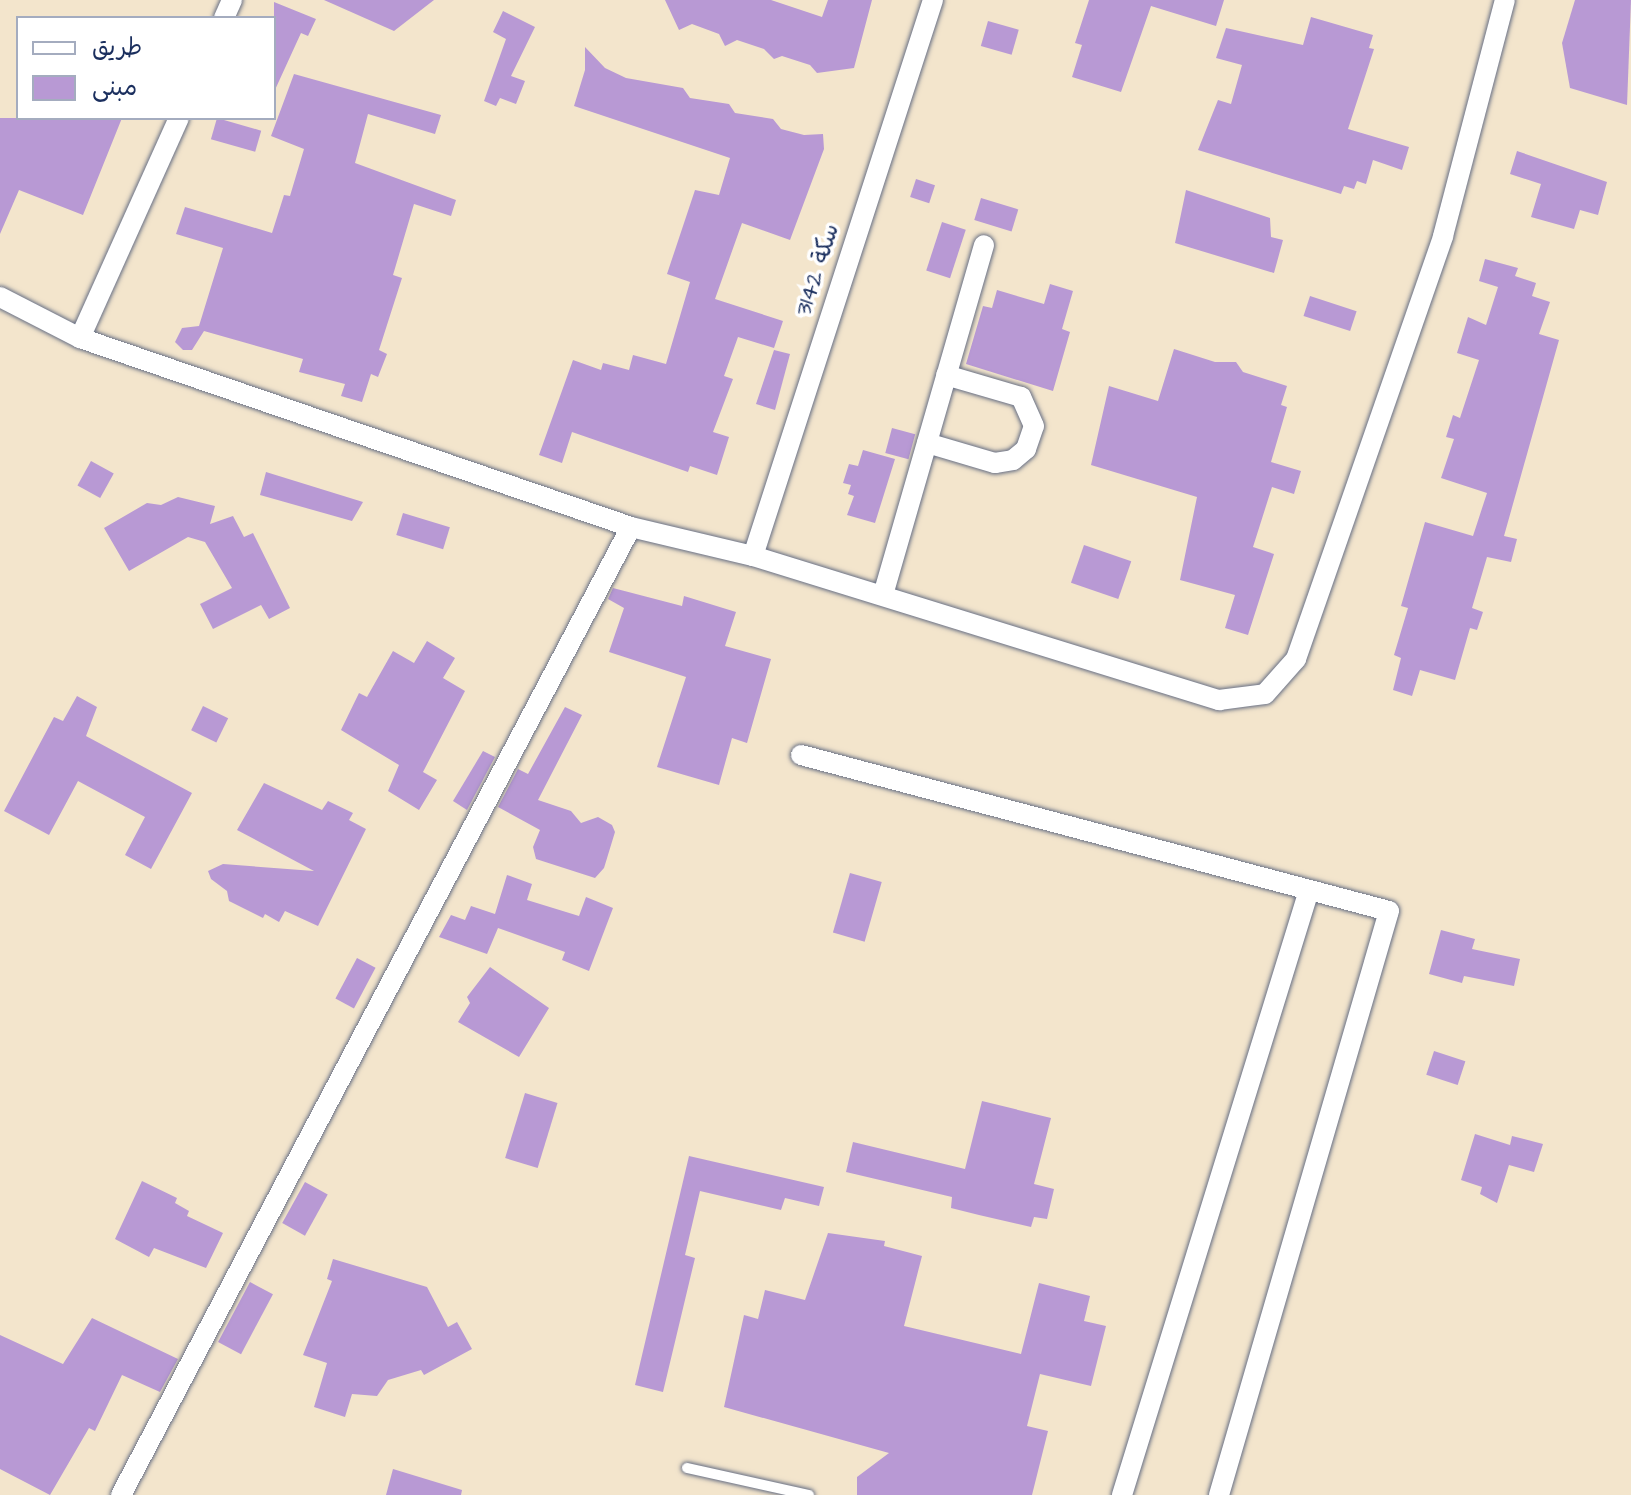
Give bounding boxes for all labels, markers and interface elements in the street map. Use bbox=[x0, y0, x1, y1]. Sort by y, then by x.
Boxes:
legend bbox=[16, 16, 276, 120]
text: طريق bbox=[92, 31, 142, 65]
text: مبنى bbox=[92, 71, 137, 105]
street label: سكة 3142 bbox=[790, 220, 846, 320]

